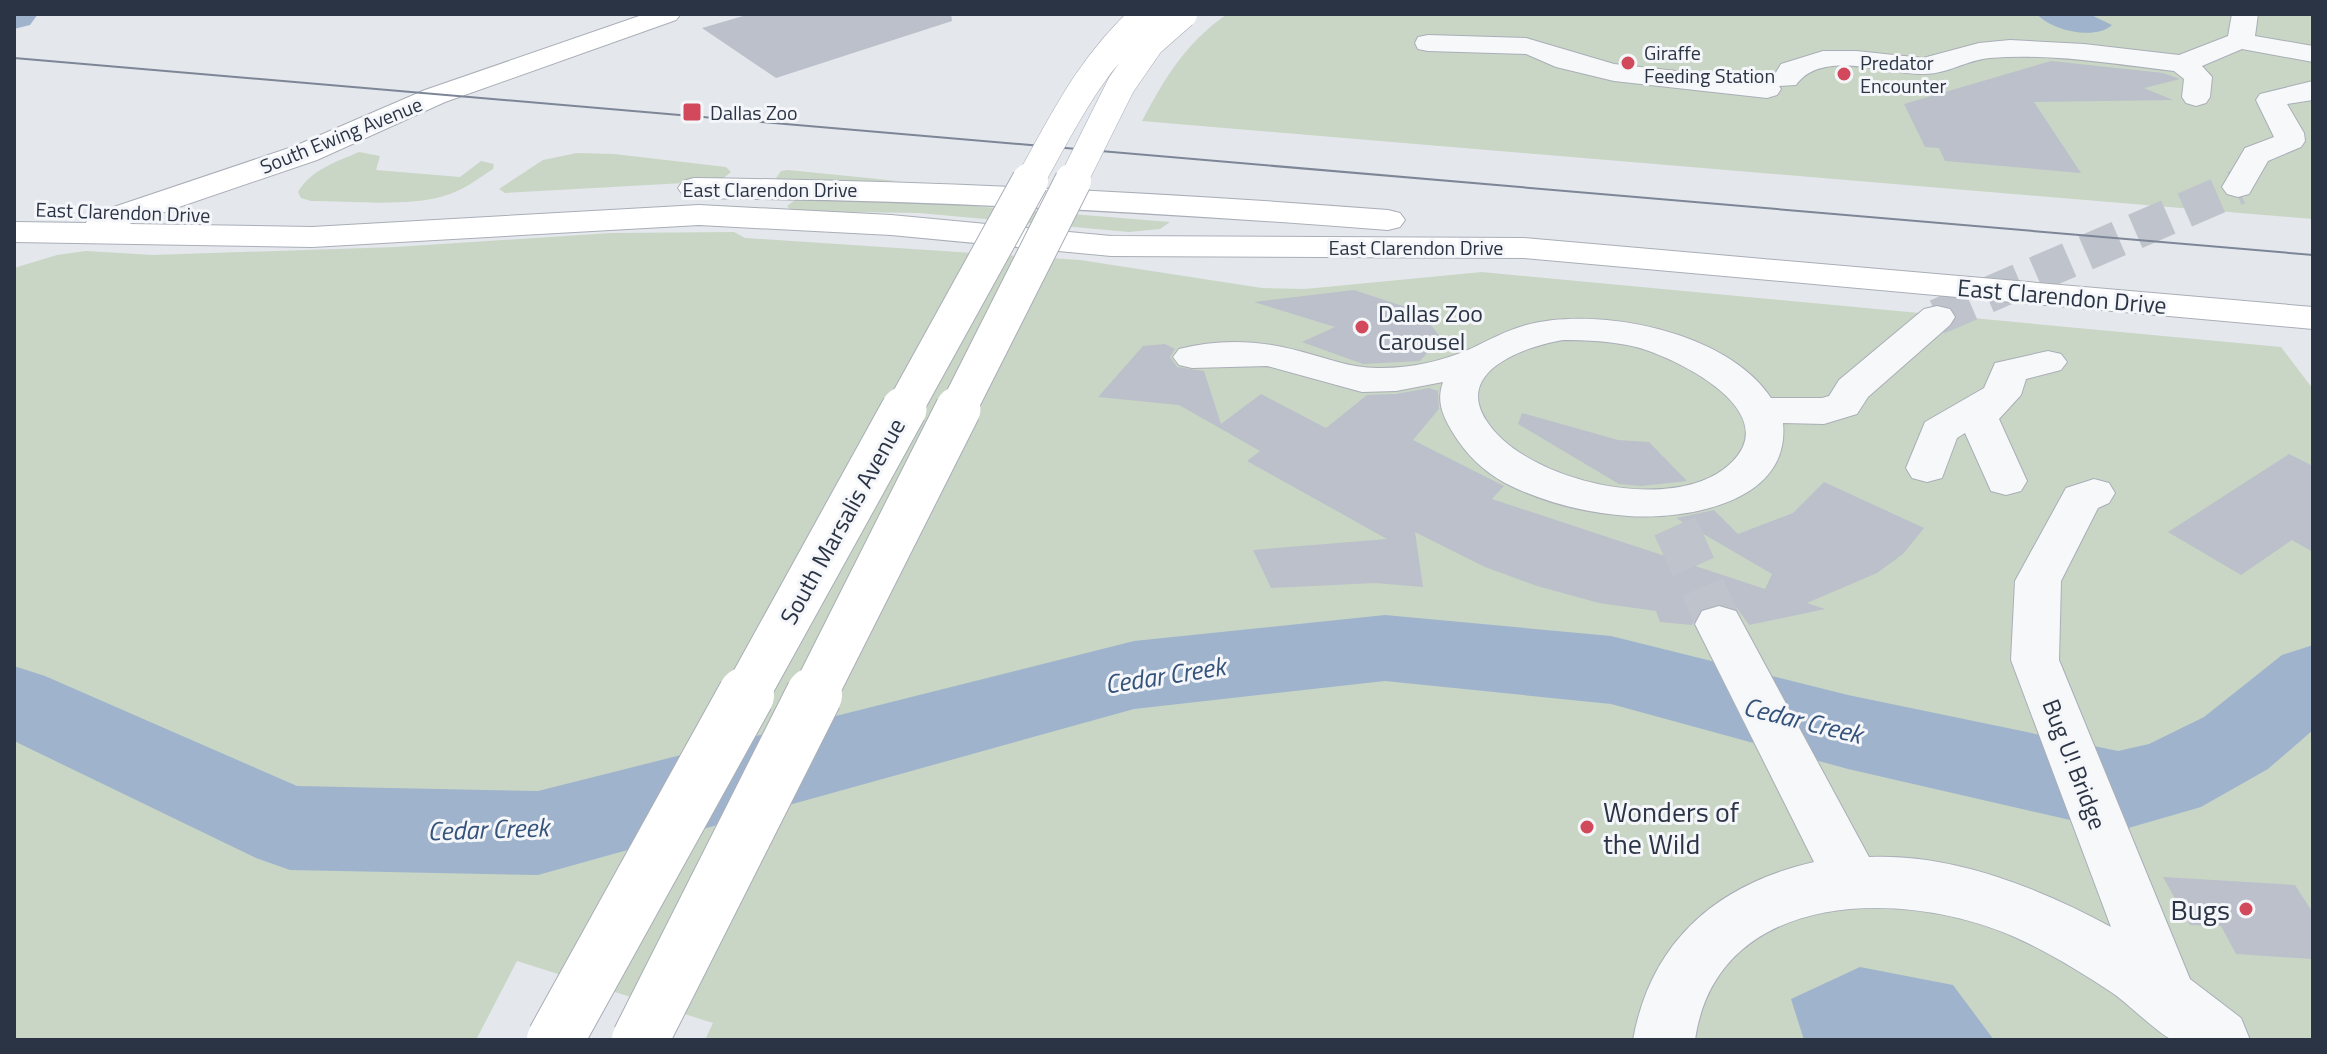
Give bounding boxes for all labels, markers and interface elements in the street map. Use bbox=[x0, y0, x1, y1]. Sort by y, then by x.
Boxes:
place label: Giraffe Feeding Station bbox=[1644, 37, 1775, 91]
place label: Predator Encounter bbox=[1860, 47, 1946, 101]
marker: Giraffe Feeding Station bbox=[1619, 54, 1637, 72]
marker: Predator Encounter bbox=[1835, 65, 1853, 83]
street label: South Ewing Avenue bbox=[255, 88, 427, 182]
place label: Dallas Zoo bbox=[710, 97, 798, 128]
marker: Dallas Zoo bbox=[681, 101, 703, 123]
street label: East Clarendon Drive bbox=[683, 174, 857, 205]
street label: East Clarendon Drive bbox=[35, 193, 211, 231]
street label: East Clarendon Drive bbox=[1329, 232, 1503, 263]
street label: East Clarendon Drive bbox=[1956, 269, 2168, 323]
place label: Dallas Zoo Carousel bbox=[1378, 295, 1483, 359]
marker: Dallas Zoo Carousel bbox=[1353, 318, 1371, 336]
street label: South Marsalis Avenue bbox=[770, 411, 914, 631]
water label: Cedar Creek bbox=[1102, 646, 1231, 704]
water label: Cedar Creek bbox=[1739, 686, 1870, 754]
street label: Bug U! Bridge bbox=[2034, 693, 2116, 835]
place label: Wonders of the Wild bbox=[1603, 790, 1740, 865]
water label: Cedar Creek bbox=[427, 807, 553, 851]
marker: Wonders of the Wild bbox=[1578, 818, 1596, 836]
place label: Bugs bbox=[2170, 888, 2230, 931]
marker: Bugs bbox=[2237, 900, 2255, 918]

